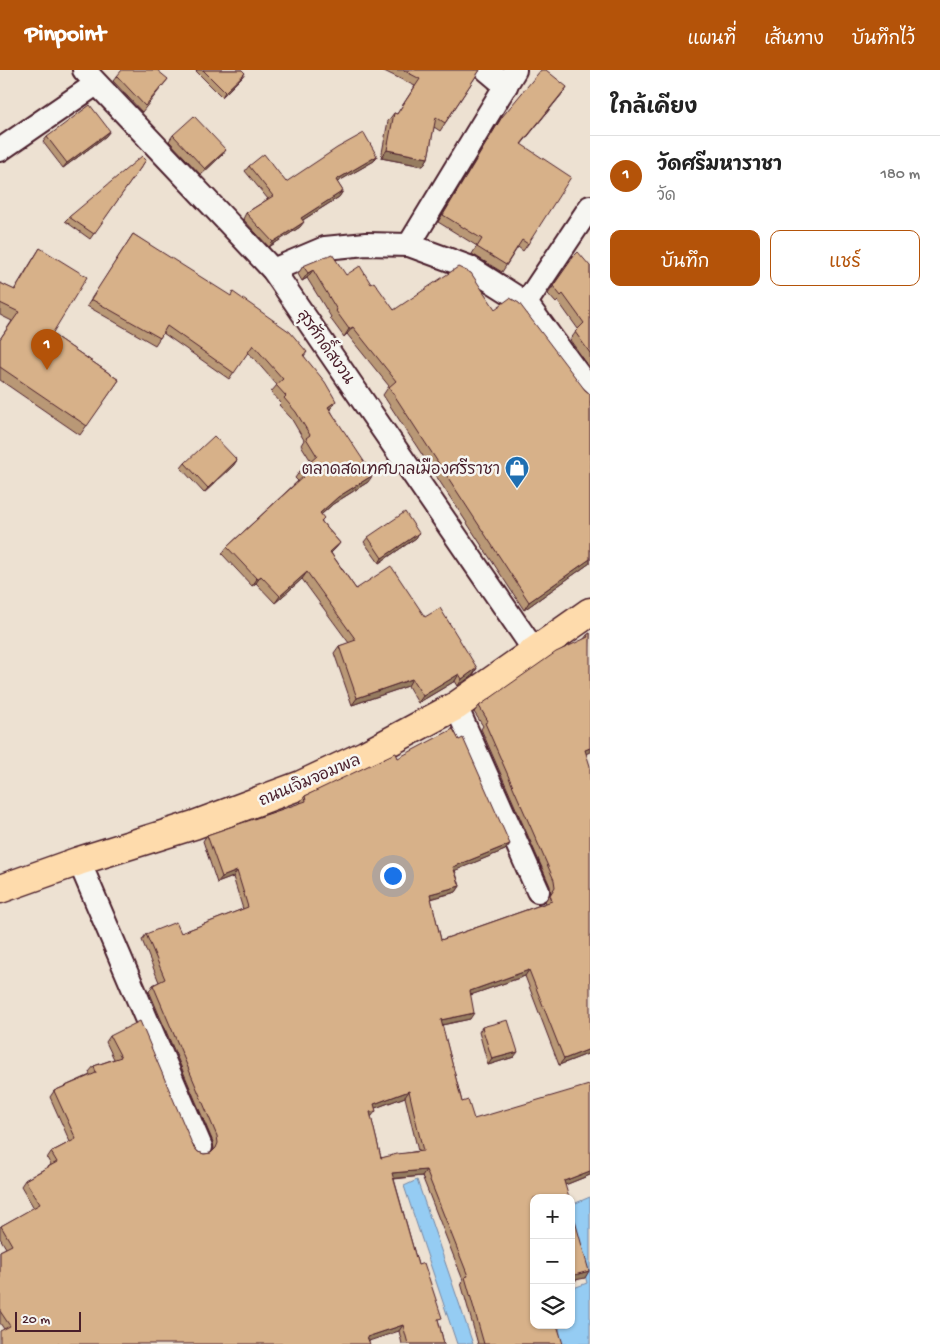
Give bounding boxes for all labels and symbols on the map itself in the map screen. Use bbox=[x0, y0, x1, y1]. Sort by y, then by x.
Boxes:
street label: สุรศักดิ์สงวน bbox=[292, 302, 365, 389]
pin: 1 bbox=[31, 329, 63, 370]
shop icon: ตลาดสดเทศบาลเมืองศรีราชา bbox=[504, 455, 530, 489]
place label: ตลาดสดเทศบาลเมืองศรีราชา bbox=[302, 457, 500, 481]
street label: ถนนเจิมจอมพล bbox=[255, 749, 364, 812]
your location bbox=[380, 863, 406, 889]
scale bar bbox=[15, 1309, 81, 1332]

